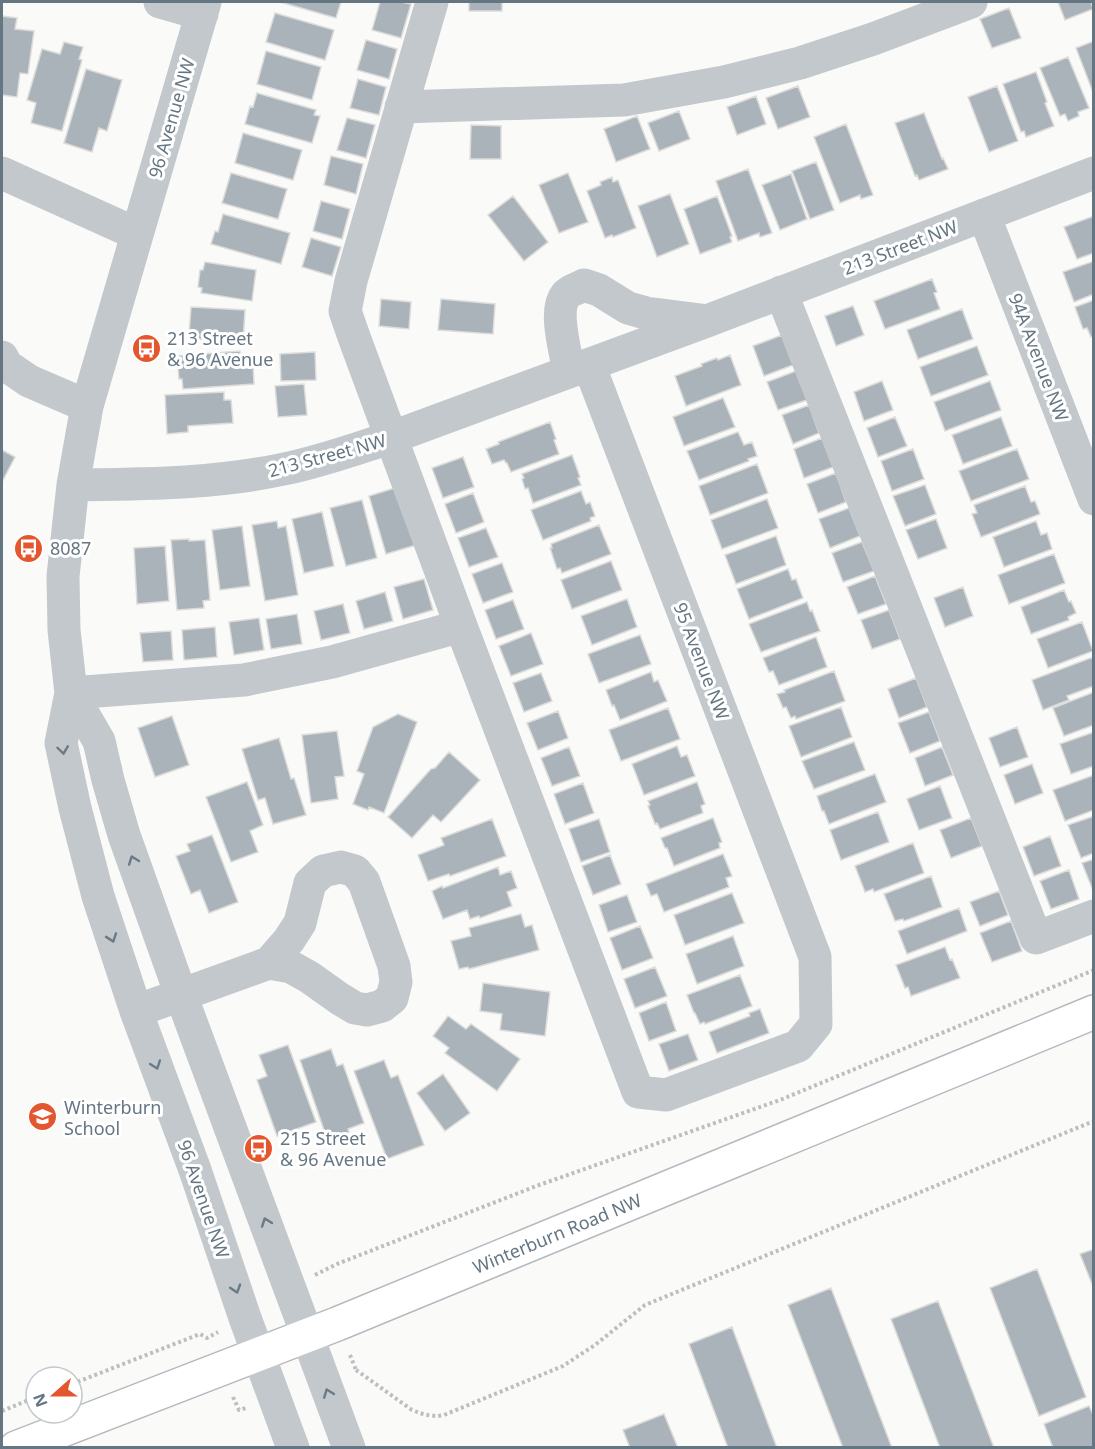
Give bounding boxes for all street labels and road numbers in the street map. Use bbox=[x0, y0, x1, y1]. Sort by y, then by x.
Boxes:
street label: 96 Avenue NW bbox=[142, 55, 200, 181]
street label: 213 Street NW bbox=[839, 214, 961, 280]
street label: 94A Avenue NW bbox=[1004, 290, 1074, 425]
street label: 213 Street NW bbox=[265, 428, 389, 482]
street label: 95 Avenue NW bbox=[669, 599, 735, 723]
street label: 96 Avenue NW bbox=[173, 1137, 236, 1262]
street label: Winterburn Road NW bbox=[469, 1188, 645, 1279]

